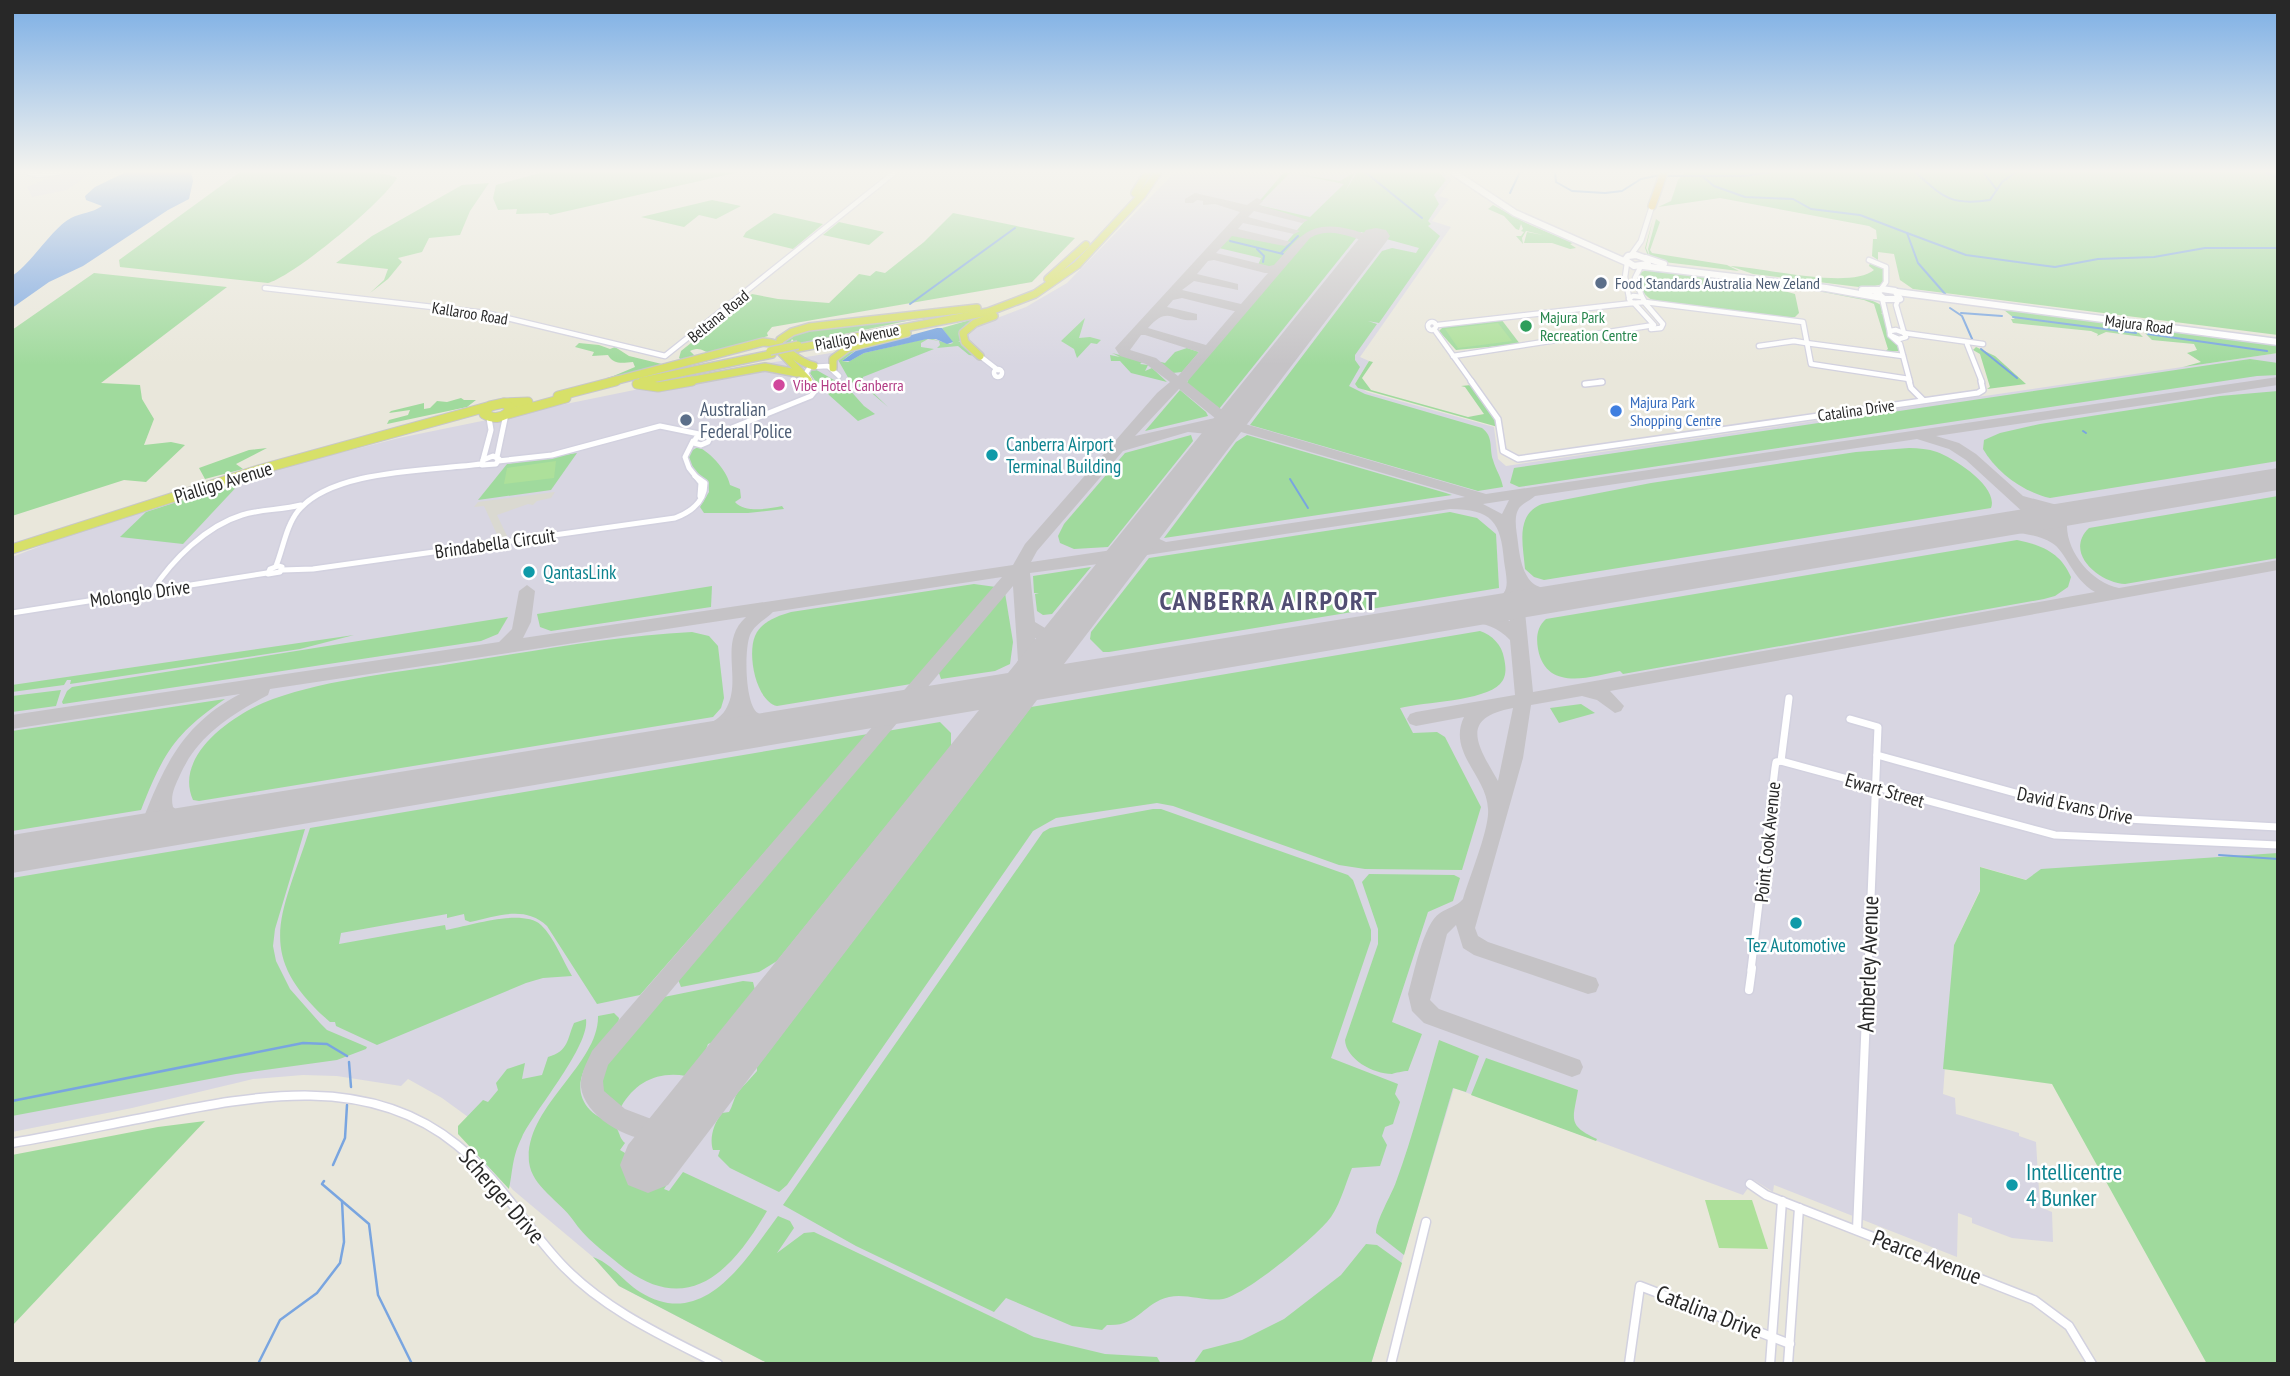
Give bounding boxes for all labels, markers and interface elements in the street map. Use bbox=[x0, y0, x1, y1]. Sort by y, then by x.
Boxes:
place label: Food Standards Australia New Zeland bbox=[1615, 273, 1820, 293]
marker: Food Standards Australia New Zeland bbox=[1593, 275, 1609, 291]
street label: Beltana Road bbox=[683, 285, 753, 347]
street label: Kallaroo Road bbox=[431, 297, 510, 329]
place label: Majura Park Recreation Centre bbox=[1540, 307, 1638, 345]
street label: Majura Road bbox=[2104, 310, 2174, 338]
marker: Majura Park Recreation Centre bbox=[1518, 318, 1534, 334]
street label: Pialligo Avenue bbox=[813, 319, 901, 355]
place label: Vibe Hotel Canberra bbox=[792, 375, 904, 395]
marker: Vibe Hotel Canberra bbox=[771, 377, 787, 393]
place label: Majura Park Shopping Centre bbox=[1630, 392, 1721, 430]
street label: Catalina Drive bbox=[1816, 395, 1896, 425]
place label: Australian Federal Police bbox=[700, 397, 792, 443]
marker: Majura Park Shopping Centre bbox=[1608, 403, 1624, 419]
marker: Australian Federal Police bbox=[678, 412, 694, 428]
place label: Canberra Airport Terminal Building bbox=[1006, 432, 1121, 478]
marker: Canberra Airport Terminal Building bbox=[984, 447, 1000, 463]
street label: Pialligo Avenue bbox=[171, 456, 275, 508]
street label: Brindabella Circuit bbox=[433, 523, 558, 563]
place label: QantasLink bbox=[543, 560, 617, 584]
marker: QantasLink bbox=[521, 564, 537, 580]
street label: Molonglo Drive bbox=[88, 574, 192, 612]
district label: CANBERRA AIRPORT bbox=[1159, 584, 1379, 617]
street label: Ewart Street bbox=[1843, 767, 1928, 813]
street label: Point Cook Avenue bbox=[1749, 780, 1785, 903]
street label: David Evans Drive bbox=[2015, 781, 2135, 829]
street label: Amberley Avenue bbox=[1851, 895, 1884, 1033]
marker: Tez Automotive bbox=[1788, 915, 1804, 931]
place label: Tez Automotive bbox=[1746, 933, 1846, 957]
street label: Scherger Drive bbox=[453, 1142, 551, 1249]
place label: Intellicentre 4 Bunker bbox=[2026, 1157, 2122, 1212]
marker: Intellicentre 4 Bunker bbox=[2004, 1177, 2020, 1193]
street label: Pearce Avenue bbox=[1869, 1222, 1986, 1291]
street label: Catalina Drive bbox=[1652, 1278, 1766, 1345]

